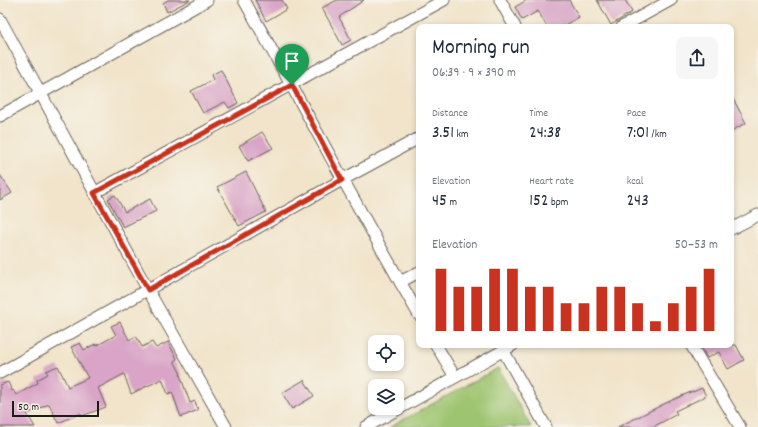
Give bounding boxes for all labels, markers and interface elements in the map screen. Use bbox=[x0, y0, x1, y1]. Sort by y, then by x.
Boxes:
text: Morning run bbox=[432, 33, 530, 64]
button: share bbox=[676, 37, 718, 79]
pin bbox=[275, 44, 309, 85]
icon: arrive bbox=[281, 50, 303, 72]
text: 06:39 · 9 × 390 m bbox=[432, 64, 516, 83]
text: Distance bbox=[432, 106, 468, 122]
text: Time bbox=[529, 106, 548, 122]
text: Pace bbox=[627, 106, 646, 122]
text: 3.51 bbox=[432, 122, 454, 146]
text: 24:38 bbox=[529, 122, 561, 146]
text: 7:01 bbox=[627, 122, 649, 146]
text: km bbox=[454, 127, 469, 143]
text: /km bbox=[649, 127, 667, 143]
text: Elevation bbox=[432, 174, 470, 190]
text: Heart rate bbox=[529, 174, 574, 190]
text: kcal bbox=[627, 174, 643, 190]
text: 45 bbox=[432, 190, 447, 214]
text: 152 bbox=[529, 190, 548, 214]
text: 243 bbox=[627, 190, 649, 214]
text: m bbox=[447, 195, 457, 211]
text: bpm bbox=[548, 195, 568, 211]
text: Elevation bbox=[432, 236, 477, 255]
text: 50–53 m bbox=[675, 236, 718, 255]
map controls bbox=[368, 335, 404, 415]
button: locate bbox=[368, 335, 404, 371]
button: layers bbox=[368, 379, 404, 415]
scale bar bbox=[12, 399, 99, 418]
text: 50 m bbox=[18, 400, 39, 416]

